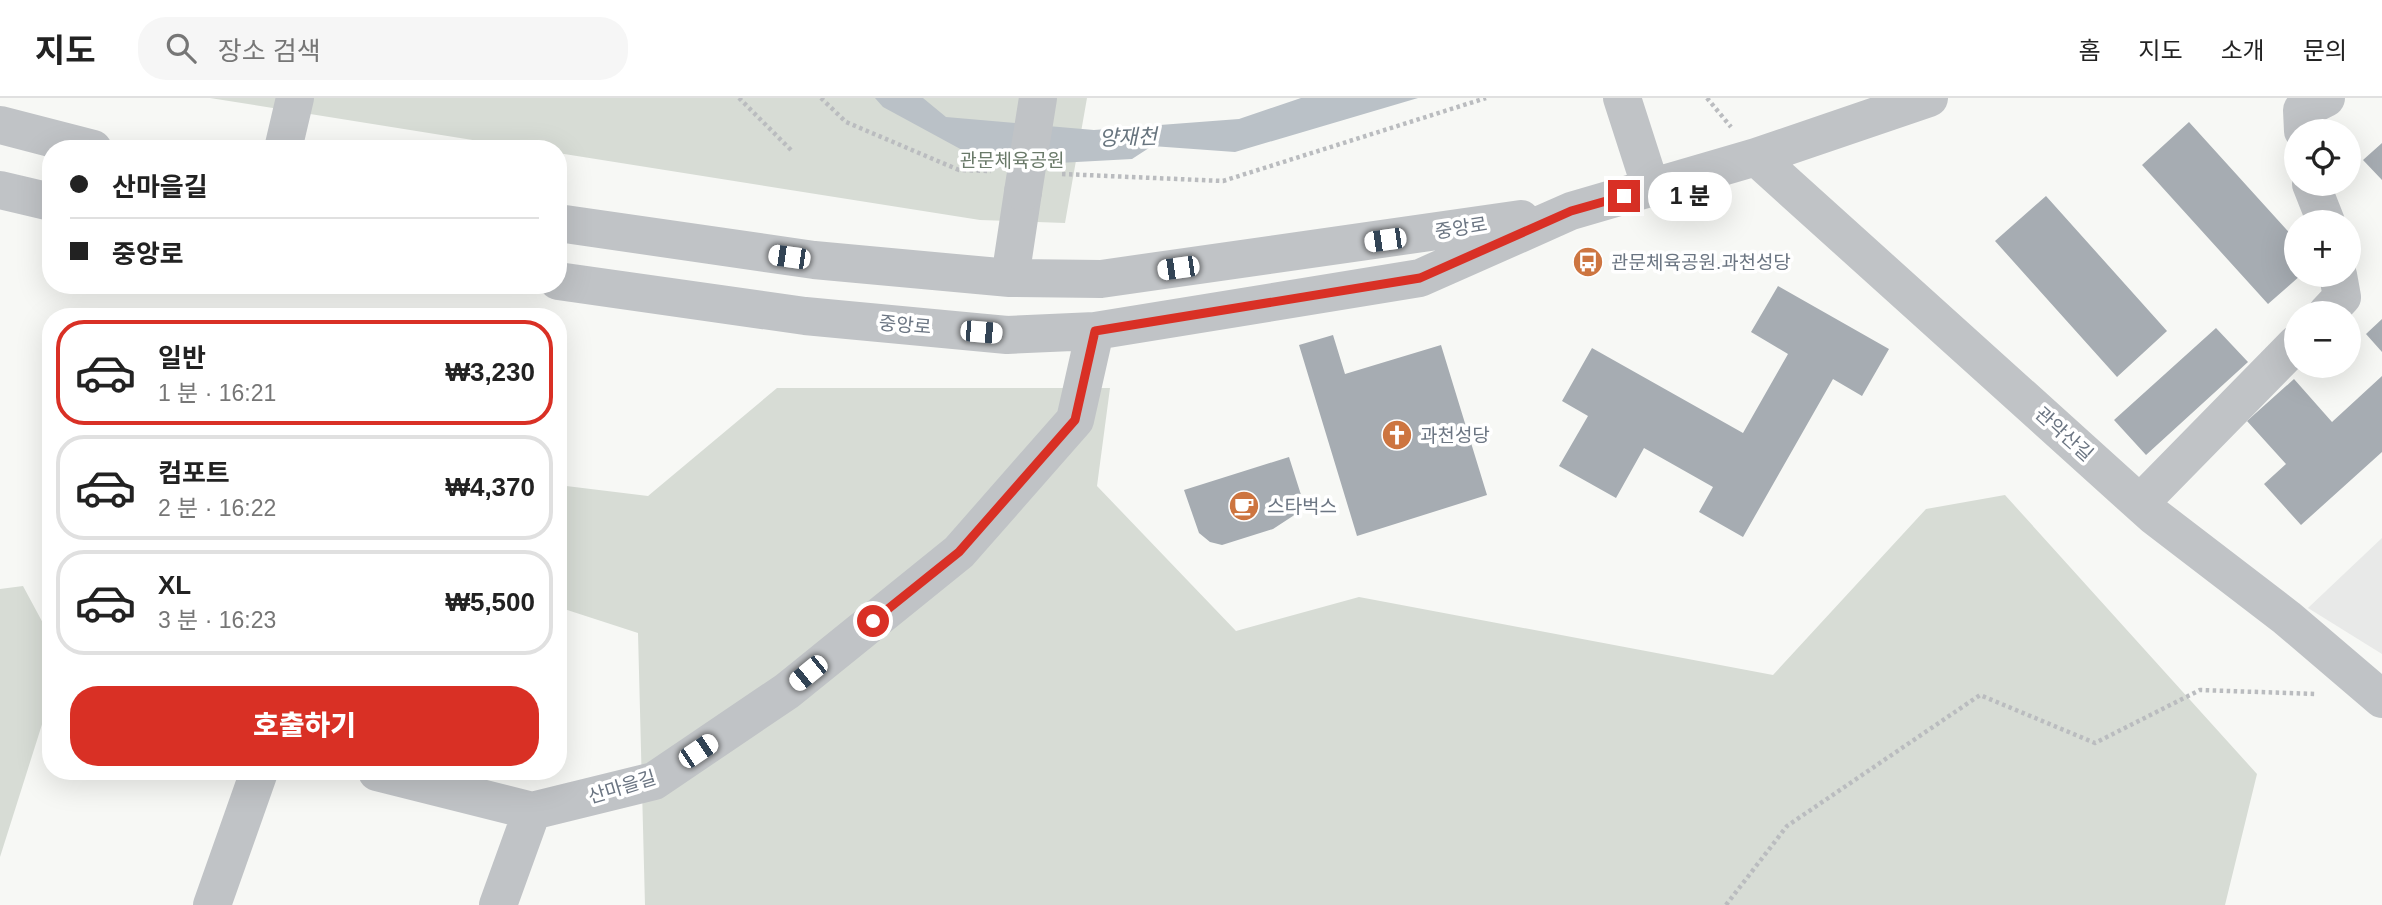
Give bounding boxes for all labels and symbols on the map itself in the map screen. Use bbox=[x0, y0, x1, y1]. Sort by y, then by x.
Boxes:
water label: 양재천 bbox=[1099, 124, 1160, 150]
park label: 관문체육공원 bbox=[960, 150, 1064, 171]
callout: 1 분 bbox=[1648, 172, 1732, 220]
route end bbox=[1608, 180, 1640, 212]
street label: 중앙로 bbox=[1433, 214, 1489, 242]
car bbox=[1363, 227, 1408, 253]
car bbox=[767, 244, 812, 270]
bus stop icon: 관문체육공원.과천성당 bbox=[1571, 245, 1605, 279]
place label: 관문체육공원.과천성당 bbox=[1611, 252, 1791, 273]
car bbox=[1156, 255, 1201, 281]
street label: 중앙로 bbox=[878, 312, 932, 338]
car bbox=[960, 320, 1003, 344]
street label: 관악산길 bbox=[2031, 403, 2097, 465]
church icon: 과천성당 bbox=[1380, 418, 1414, 452]
place label: 과천성당 bbox=[1420, 425, 1490, 446]
cafe icon: 스타벅스 bbox=[1227, 489, 1261, 523]
place label: 스타벅스 bbox=[1267, 496, 1337, 517]
route start bbox=[857, 605, 889, 637]
car bbox=[786, 652, 831, 694]
car bbox=[675, 731, 722, 771]
street label: 산마을길 bbox=[585, 767, 659, 807]

